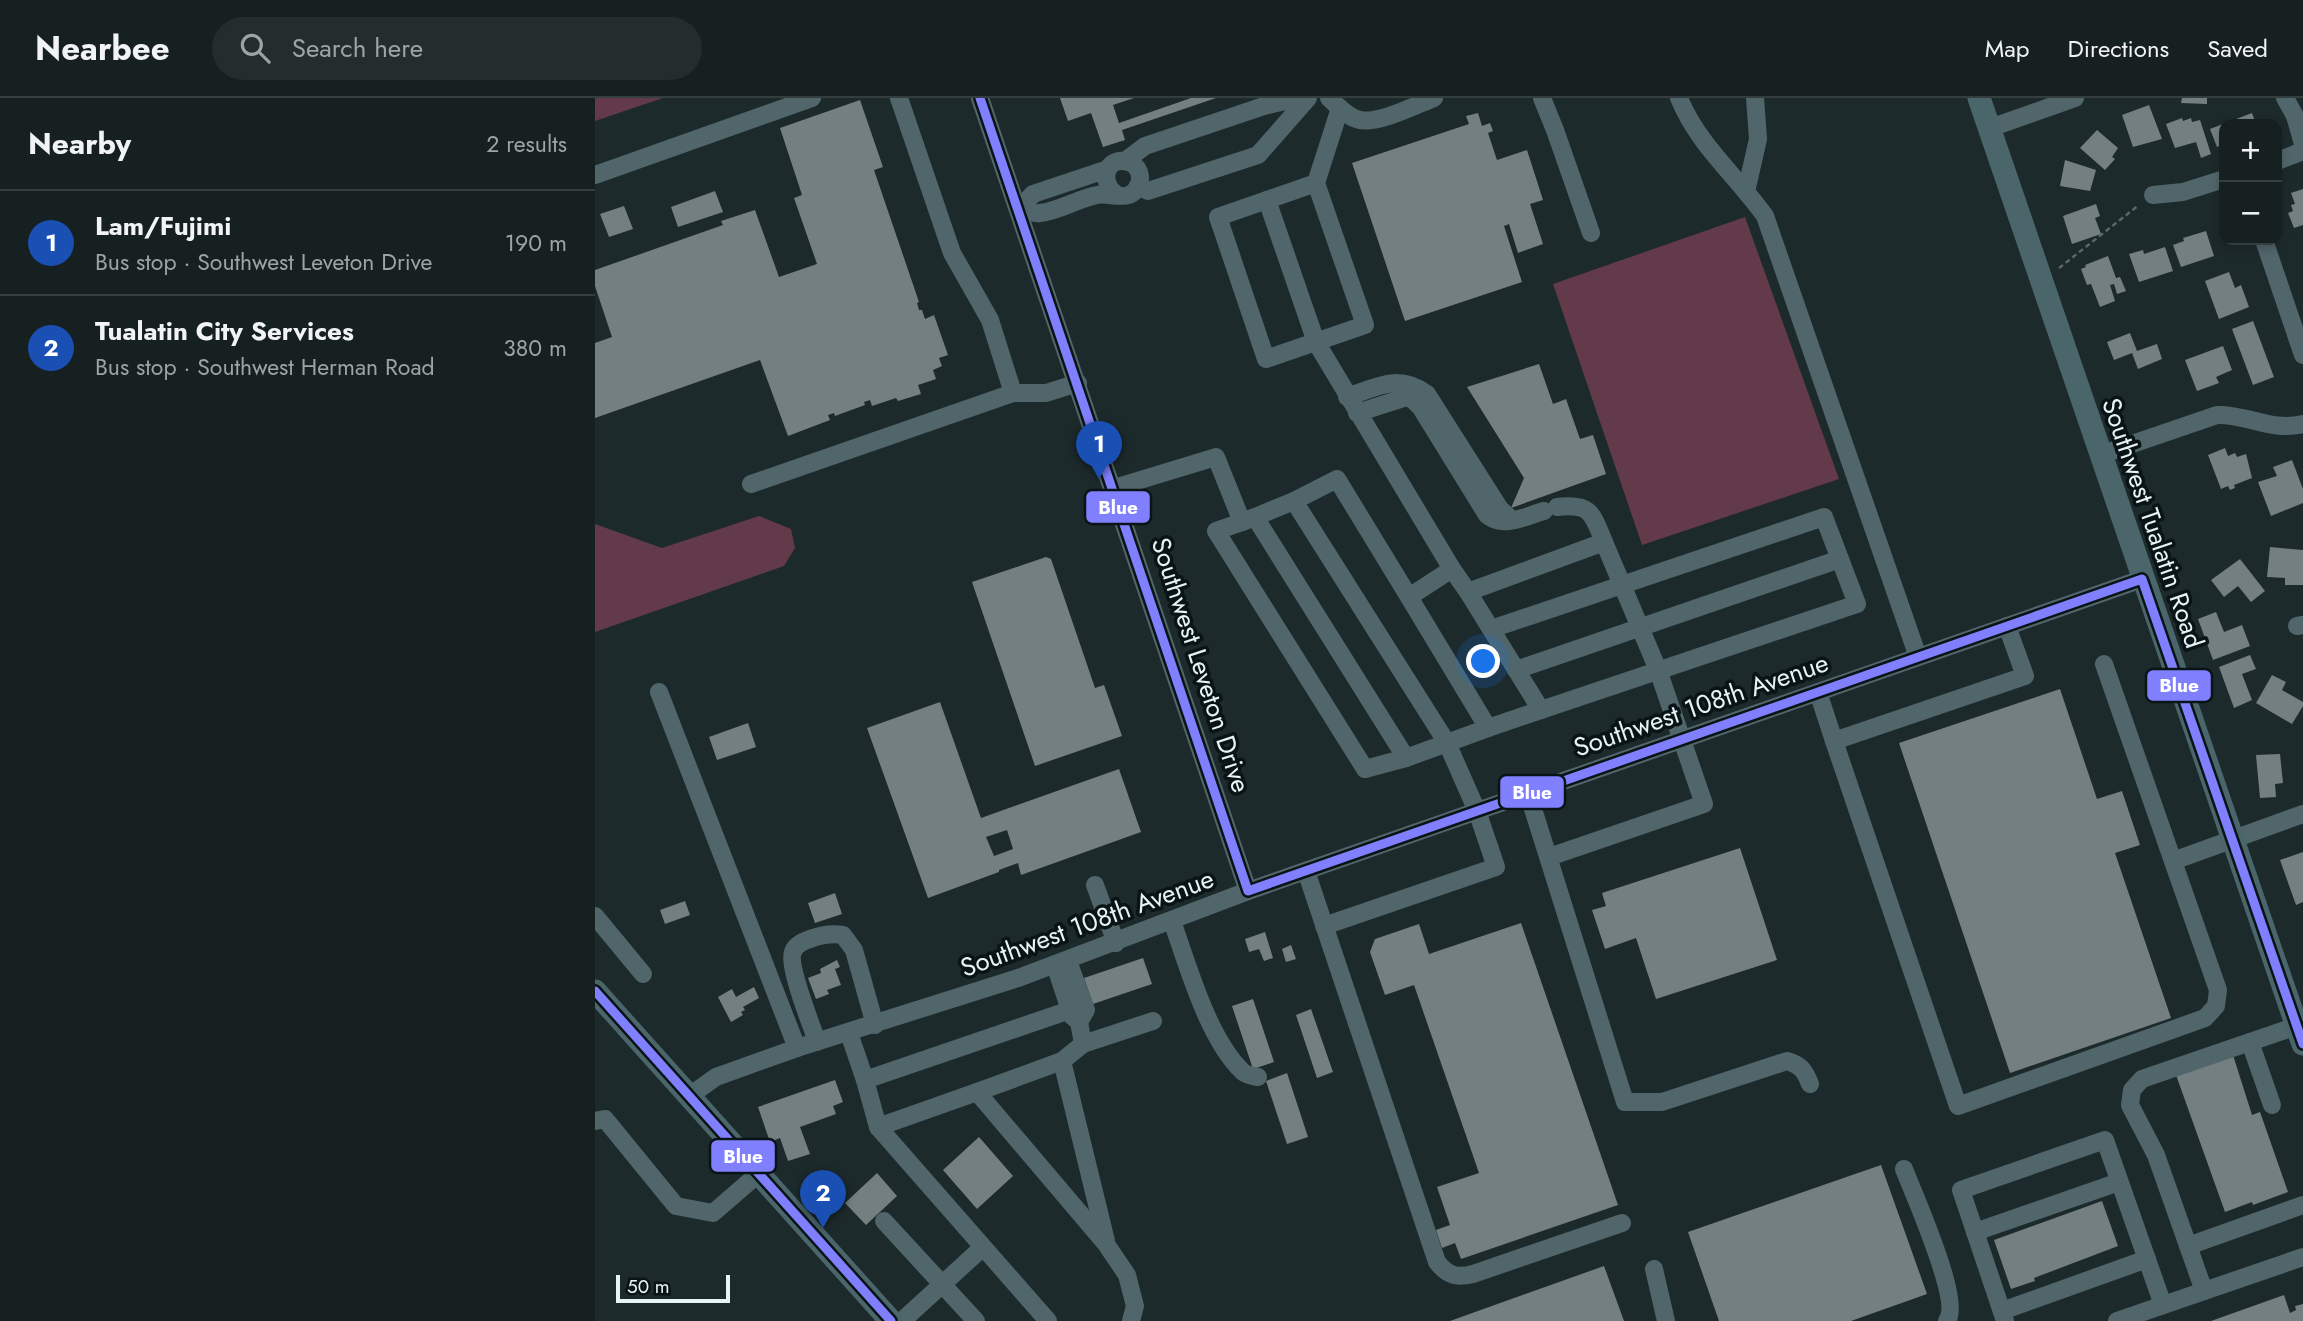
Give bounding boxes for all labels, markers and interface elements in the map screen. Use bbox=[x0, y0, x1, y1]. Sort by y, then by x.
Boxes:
search box bbox=[212, 17, 702, 80]
text: Nearbee bbox=[35, 25, 170, 72]
icon: search bbox=[236, 29, 274, 67]
text: Search here bbox=[292, 29, 423, 67]
text: Map bbox=[1985, 31, 2030, 66]
text: Directions bbox=[2068, 31, 2169, 66]
text: Saved bbox=[2207, 31, 2268, 66]
map controls bbox=[2219, 119, 2282, 245]
button: + bbox=[2219, 119, 2282, 182]
text: Nearby bbox=[28, 122, 131, 165]
text: 2 results bbox=[486, 127, 567, 161]
button: − bbox=[2219, 182, 2282, 245]
text: Lam/Fujimi bbox=[95, 207, 231, 245]
text: 1 bbox=[45, 226, 57, 260]
text: 190 m bbox=[505, 226, 567, 260]
text: Bus stop · Southwest Leveton Drive bbox=[95, 245, 432, 279]
text: Tualatin City Services bbox=[95, 312, 354, 350]
text: 2 bbox=[43, 331, 59, 365]
text: 380 m bbox=[503, 331, 567, 365]
text: Bus stop · Southwest Herman Road bbox=[95, 350, 435, 384]
street label: Southwest Tualatin Road bbox=[2092, 393, 2214, 653]
pin: 1 bbox=[1076, 421, 1122, 479]
line badge: Blue bbox=[1085, 490, 1151, 524]
text: Blue bbox=[1098, 494, 1138, 521]
street label: Southwest Leveton Drive bbox=[1142, 533, 1260, 797]
your location bbox=[1466, 644, 1500, 678]
street label: Southwest 108th Avenue bbox=[1568, 644, 1834, 766]
line badge: Blue bbox=[2146, 669, 2212, 702]
text: Blue bbox=[2159, 672, 2199, 699]
line badge: Blue bbox=[1499, 775, 1565, 809]
text: Blue bbox=[1512, 779, 1552, 806]
street label: Southwest 108th Avenue bbox=[955, 859, 1219, 987]
line badge: Blue bbox=[710, 1139, 776, 1173]
text: Blue bbox=[723, 1143, 763, 1170]
pin: 2 bbox=[800, 1170, 846, 1228]
scale bar bbox=[616, 1272, 730, 1304]
text: 50 m bbox=[627, 1273, 670, 1300]

